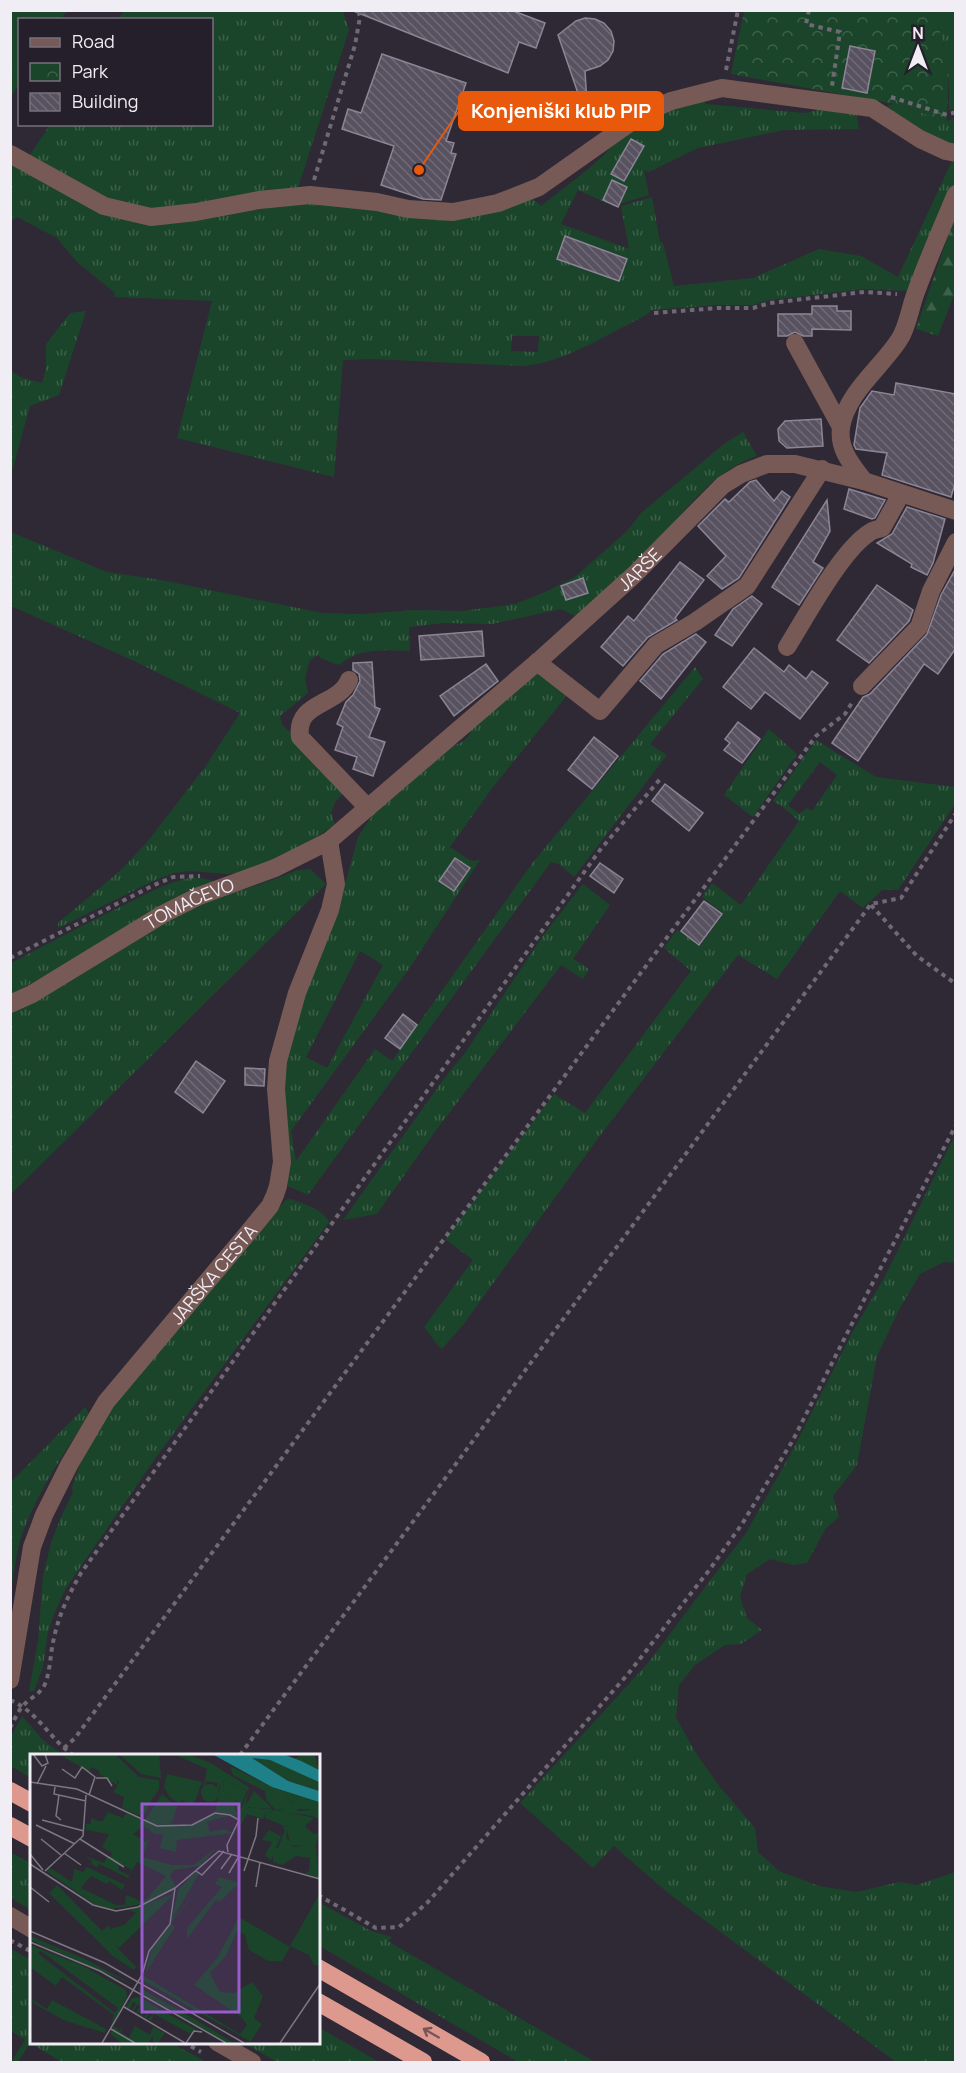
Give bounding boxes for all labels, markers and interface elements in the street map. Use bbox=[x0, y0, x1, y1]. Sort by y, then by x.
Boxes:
legend bbox=[18, 18, 213, 126]
north arrow bbox=[888, 18, 948, 78]
text: N bbox=[912, 22, 924, 44]
text: Road bbox=[72, 29, 115, 53]
text: Park bbox=[72, 59, 109, 83]
text: Building bbox=[72, 89, 138, 113]
callout: Konjeniški klub PIP bbox=[459, 92, 663, 130]
text: Konjeniški klub PIP bbox=[471, 97, 651, 124]
street label: JARŠE bbox=[613, 542, 666, 596]
street label: TOMAČEVO bbox=[140, 872, 237, 935]
street label: JARŠKA CESTA bbox=[165, 1219, 263, 1329]
inset map bbox=[30, 1754, 320, 2043]
one-way arrow bbox=[423, 2027, 440, 2039]

